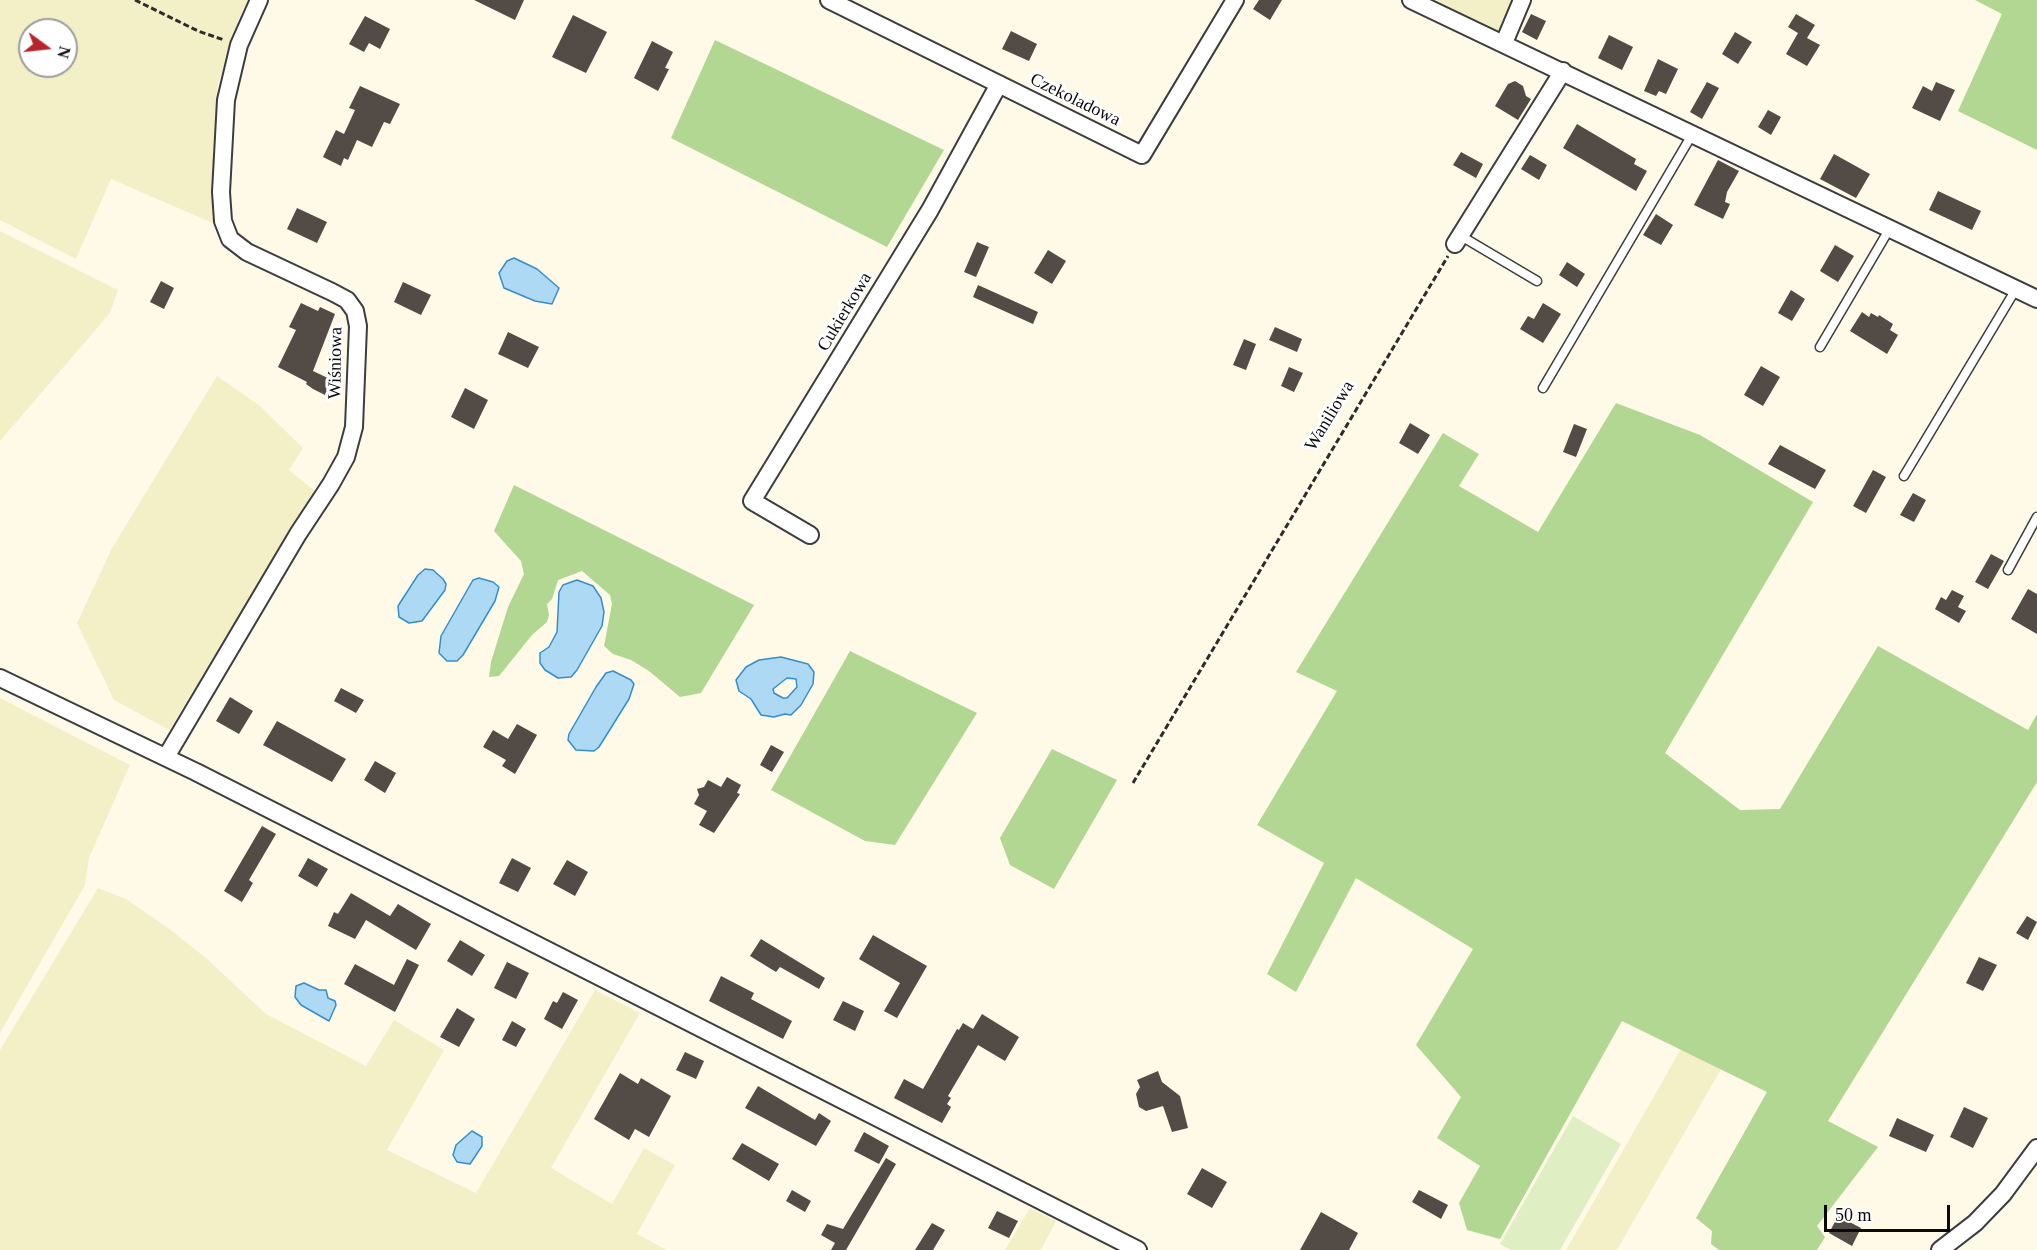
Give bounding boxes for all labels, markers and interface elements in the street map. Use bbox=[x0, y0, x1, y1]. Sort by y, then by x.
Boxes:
north arrow bbox=[18, 18, 78, 78]
text: N bbox=[54, 44, 74, 60]
street label: Czekoladowa bbox=[1026, 69, 1124, 131]
street label: Cukierkowa bbox=[813, 269, 877, 355]
street label: Wiśniowa bbox=[325, 327, 347, 399]
street label: Waniliowa bbox=[1301, 377, 1359, 455]
scale bar bbox=[1827, 1193, 1953, 1231]
text: 50 m bbox=[1835, 1205, 1872, 1225]

